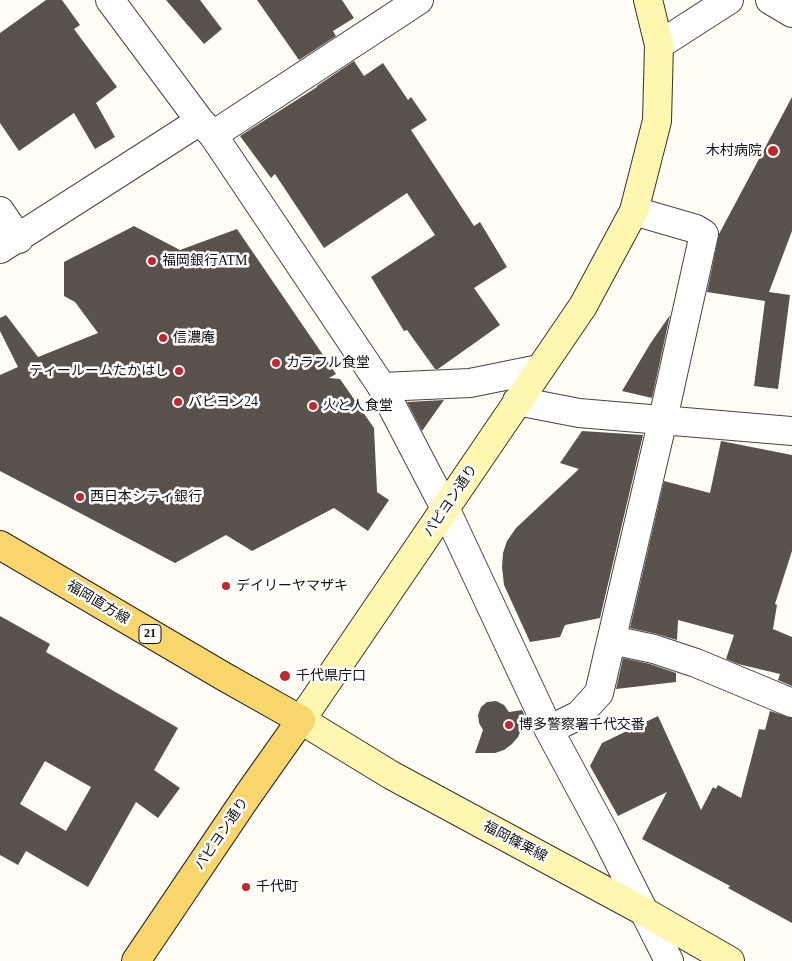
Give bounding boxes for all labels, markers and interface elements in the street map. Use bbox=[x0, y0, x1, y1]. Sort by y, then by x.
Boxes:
place label: 木村病院 bbox=[706, 143, 762, 159]
marker: 木村病院 bbox=[766, 144, 780, 158]
place label: 福岡銀行ATM bbox=[162, 253, 248, 269]
marker: 福岡銀行ATM bbox=[146, 255, 158, 267]
place label: 信濃庵 bbox=[173, 330, 215, 346]
marker: 信濃庵 bbox=[157, 332, 169, 344]
place label: カラフル食堂 bbox=[286, 355, 370, 371]
marker: カラフル食堂 bbox=[270, 357, 282, 369]
place label: ティールームたかはし bbox=[29, 363, 169, 379]
marker: ティールームたかはし bbox=[173, 365, 185, 377]
place label: パピヨン24 bbox=[188, 394, 258, 410]
marker: パピヨン24 bbox=[172, 396, 184, 408]
place label: 火と人食堂 bbox=[323, 398, 393, 414]
marker: 火と人食堂 bbox=[307, 400, 319, 412]
street label: パピヨン通り bbox=[421, 461, 481, 541]
place label: 西日本シティ銀行 bbox=[90, 489, 202, 505]
marker: 西日本シティ銀行 bbox=[74, 491, 86, 503]
street label: 福岡直方線 bbox=[64, 578, 132, 628]
place label: デイリーヤマザキ bbox=[236, 578, 348, 594]
marker: デイリーヤマザキ bbox=[220, 580, 232, 592]
road number: 21 bbox=[139, 624, 161, 644]
place label: 千代県庁口 bbox=[296, 668, 366, 684]
marker: 千代県庁口 bbox=[278, 669, 292, 683]
place label: 博多警察署千代交番 bbox=[519, 717, 645, 733]
marker: 博多警察署千代交番 bbox=[503, 719, 515, 731]
street label: パピヨン通り bbox=[192, 794, 252, 874]
street label: 福岡篠栗線 bbox=[480, 818, 550, 866]
place label: 千代町 bbox=[256, 879, 298, 895]
marker: 千代町 bbox=[240, 881, 252, 893]

